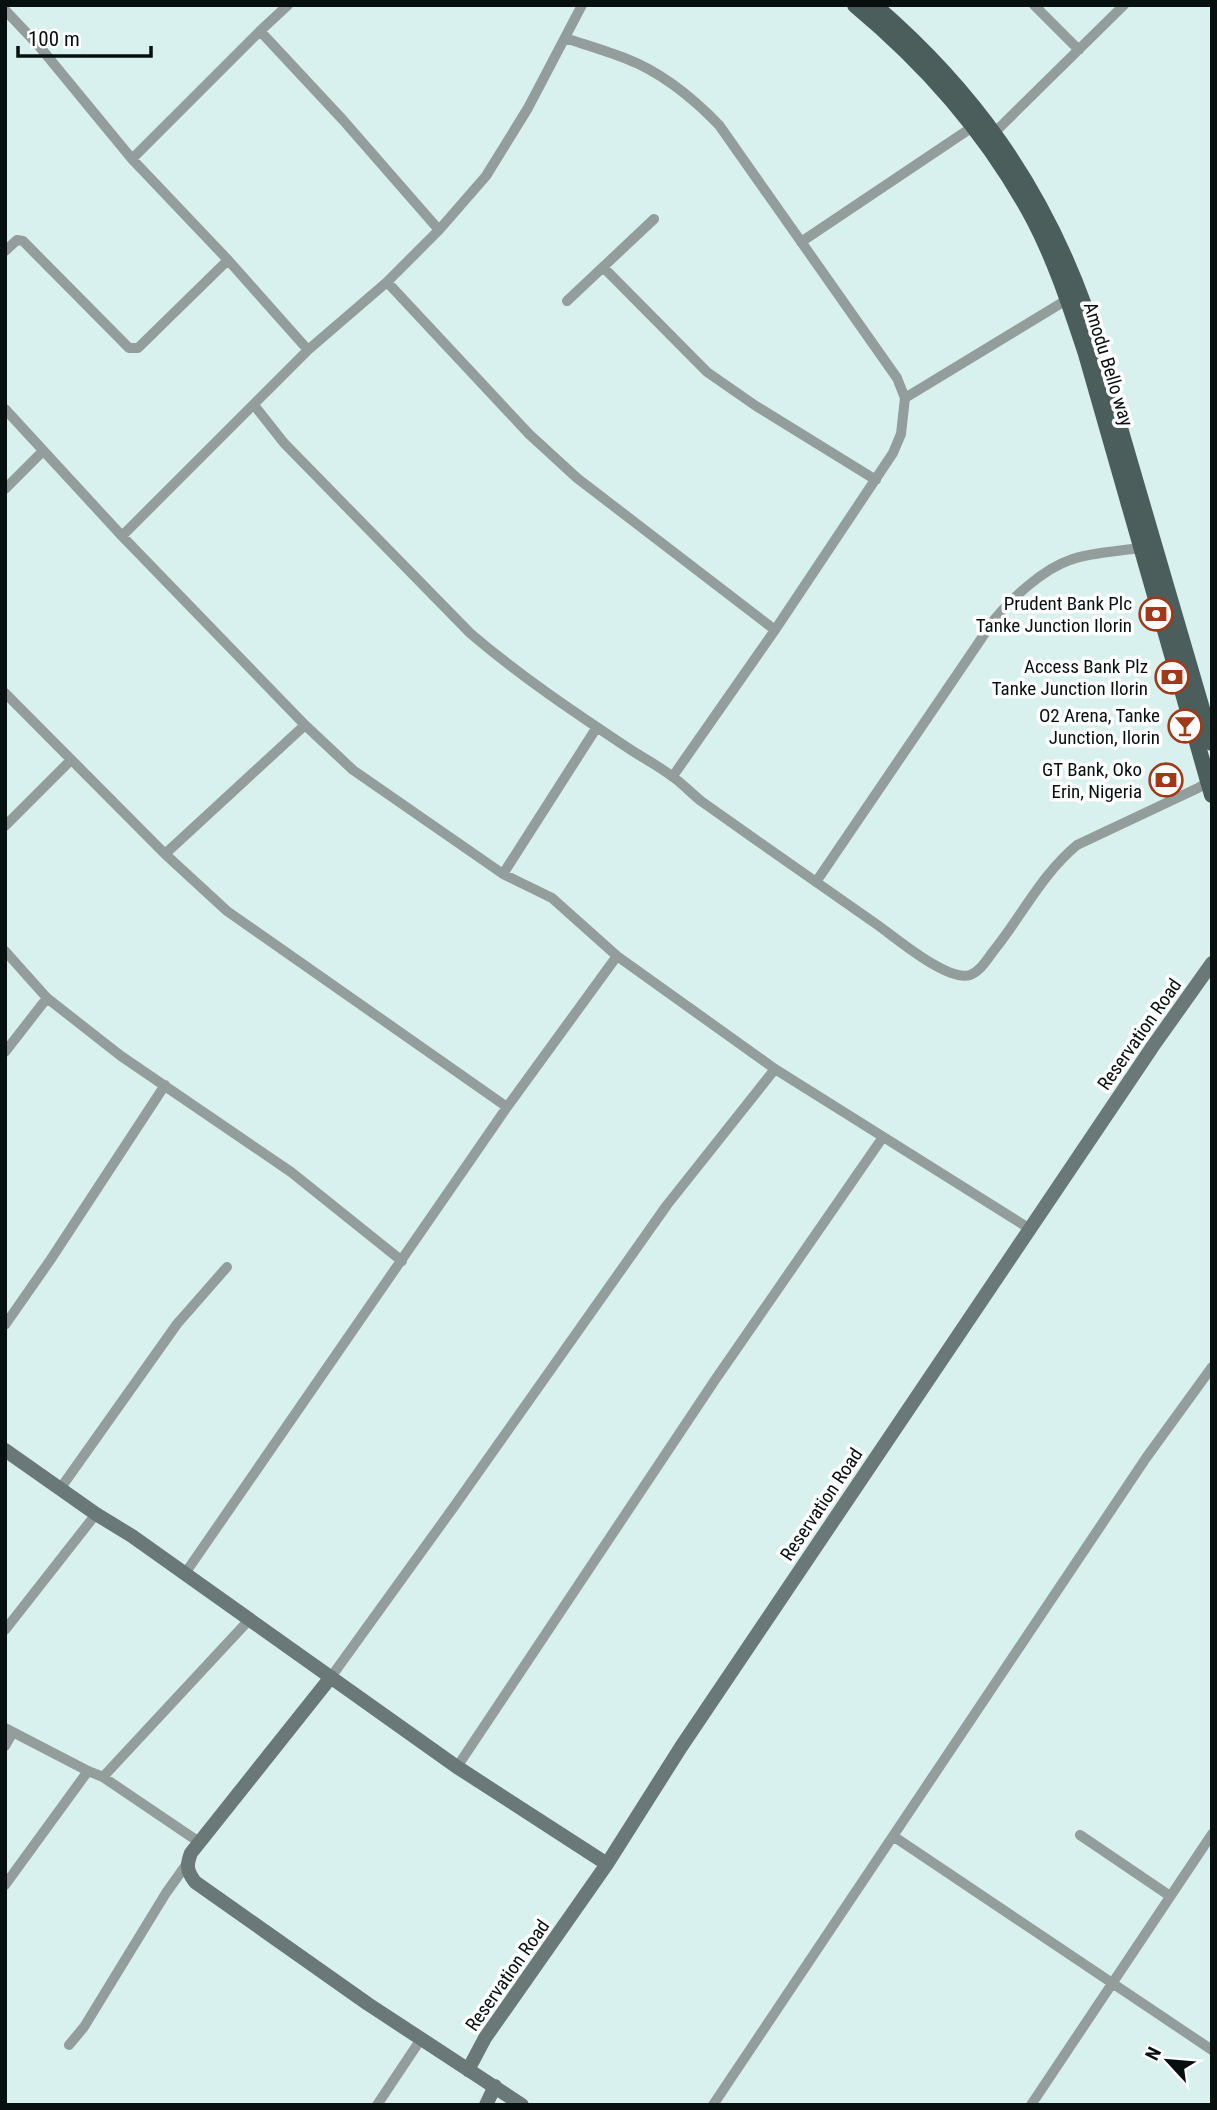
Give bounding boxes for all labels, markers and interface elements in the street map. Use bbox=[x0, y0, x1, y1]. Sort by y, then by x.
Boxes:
scale bar bbox=[18, 14, 150, 58]
text: 100 m bbox=[28, 27, 80, 51]
street label: Amodu Bello way bbox=[1079, 299, 1138, 429]
place label: Prudent Bank Plc Tanke Junction Ilorin bbox=[976, 592, 1132, 637]
bank icon: Prudent Bank Plc Tanke Junction Ilorin bbox=[1137, 595, 1175, 633]
place label: Access Bank Plz Tanke Junction Ilorin bbox=[992, 655, 1148, 700]
bank icon: Access Bank Plz Tanke Junction Ilorin bbox=[1153, 658, 1191, 696]
place label: O2 Arena, Tanke Junction, Ilorin bbox=[1039, 704, 1160, 749]
bar icon: O2 Arena, Tanke Junction, Ilorin bbox=[1166, 707, 1204, 745]
place label: GT Bank, Oko Erin, Nigeria bbox=[1042, 758, 1142, 803]
bank icon: GT Bank, Oko Erin, Nigeria bbox=[1147, 761, 1185, 799]
street label: Reservation Road bbox=[1092, 974, 1186, 1094]
street label: Reservation Road bbox=[775, 1444, 868, 1565]
street label: Reservation Road bbox=[460, 1915, 554, 2035]
north arrow bbox=[1133, 2026, 1203, 2096]
text: N bbox=[1140, 2043, 1166, 2064]

